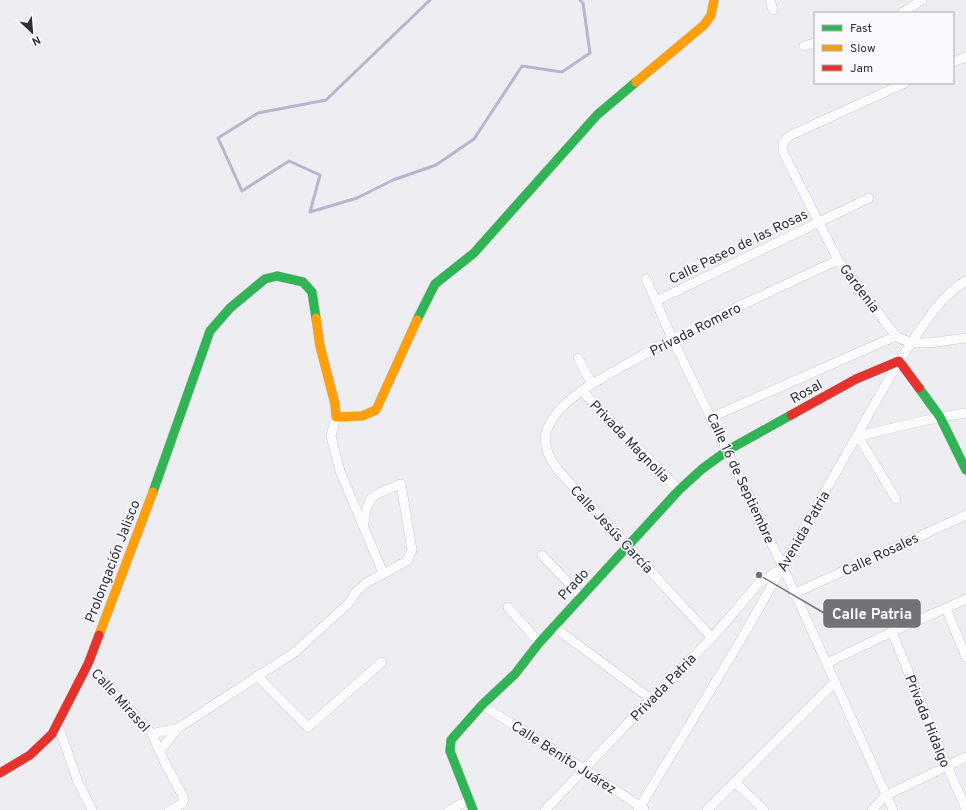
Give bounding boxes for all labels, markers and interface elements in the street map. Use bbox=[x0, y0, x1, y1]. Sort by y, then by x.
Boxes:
north arrow bbox=[12, 12, 52, 52]
legend bbox=[814, 12, 954, 84]
text: Fast bbox=[850, 21, 872, 37]
text: N bbox=[29, 32, 43, 48]
text: Slow bbox=[850, 41, 876, 57]
text: Jam bbox=[850, 61, 873, 77]
street label: Calle Paseo de las Rosas bbox=[666, 206, 811, 288]
street label: Gardenia bbox=[835, 261, 883, 317]
street label: Privada Romero bbox=[647, 300, 744, 361]
street label: Rosal bbox=[788, 377, 826, 408]
street label: Privada Magnolia bbox=[585, 397, 672, 487]
street label: Calle 16 de Septiembre bbox=[702, 411, 777, 547]
street label: Calle Jesús García bbox=[566, 483, 656, 578]
street label: Avenida Patria bbox=[774, 488, 834, 575]
street label: Prolongación Jalisco bbox=[82, 498, 145, 625]
street label: Calle Rosales bbox=[840, 530, 922, 581]
street label: Prado bbox=[555, 565, 593, 604]
callout: Calle Patria bbox=[824, 600, 920, 627]
text: Calle Patria bbox=[832, 606, 912, 625]
street label: Privada Patria bbox=[628, 651, 701, 725]
street label: Calle Mirasol bbox=[87, 666, 153, 736]
street label: Privada Hidalgo bbox=[900, 673, 953, 771]
street label: Calle Benito Juárez bbox=[508, 718, 619, 799]

